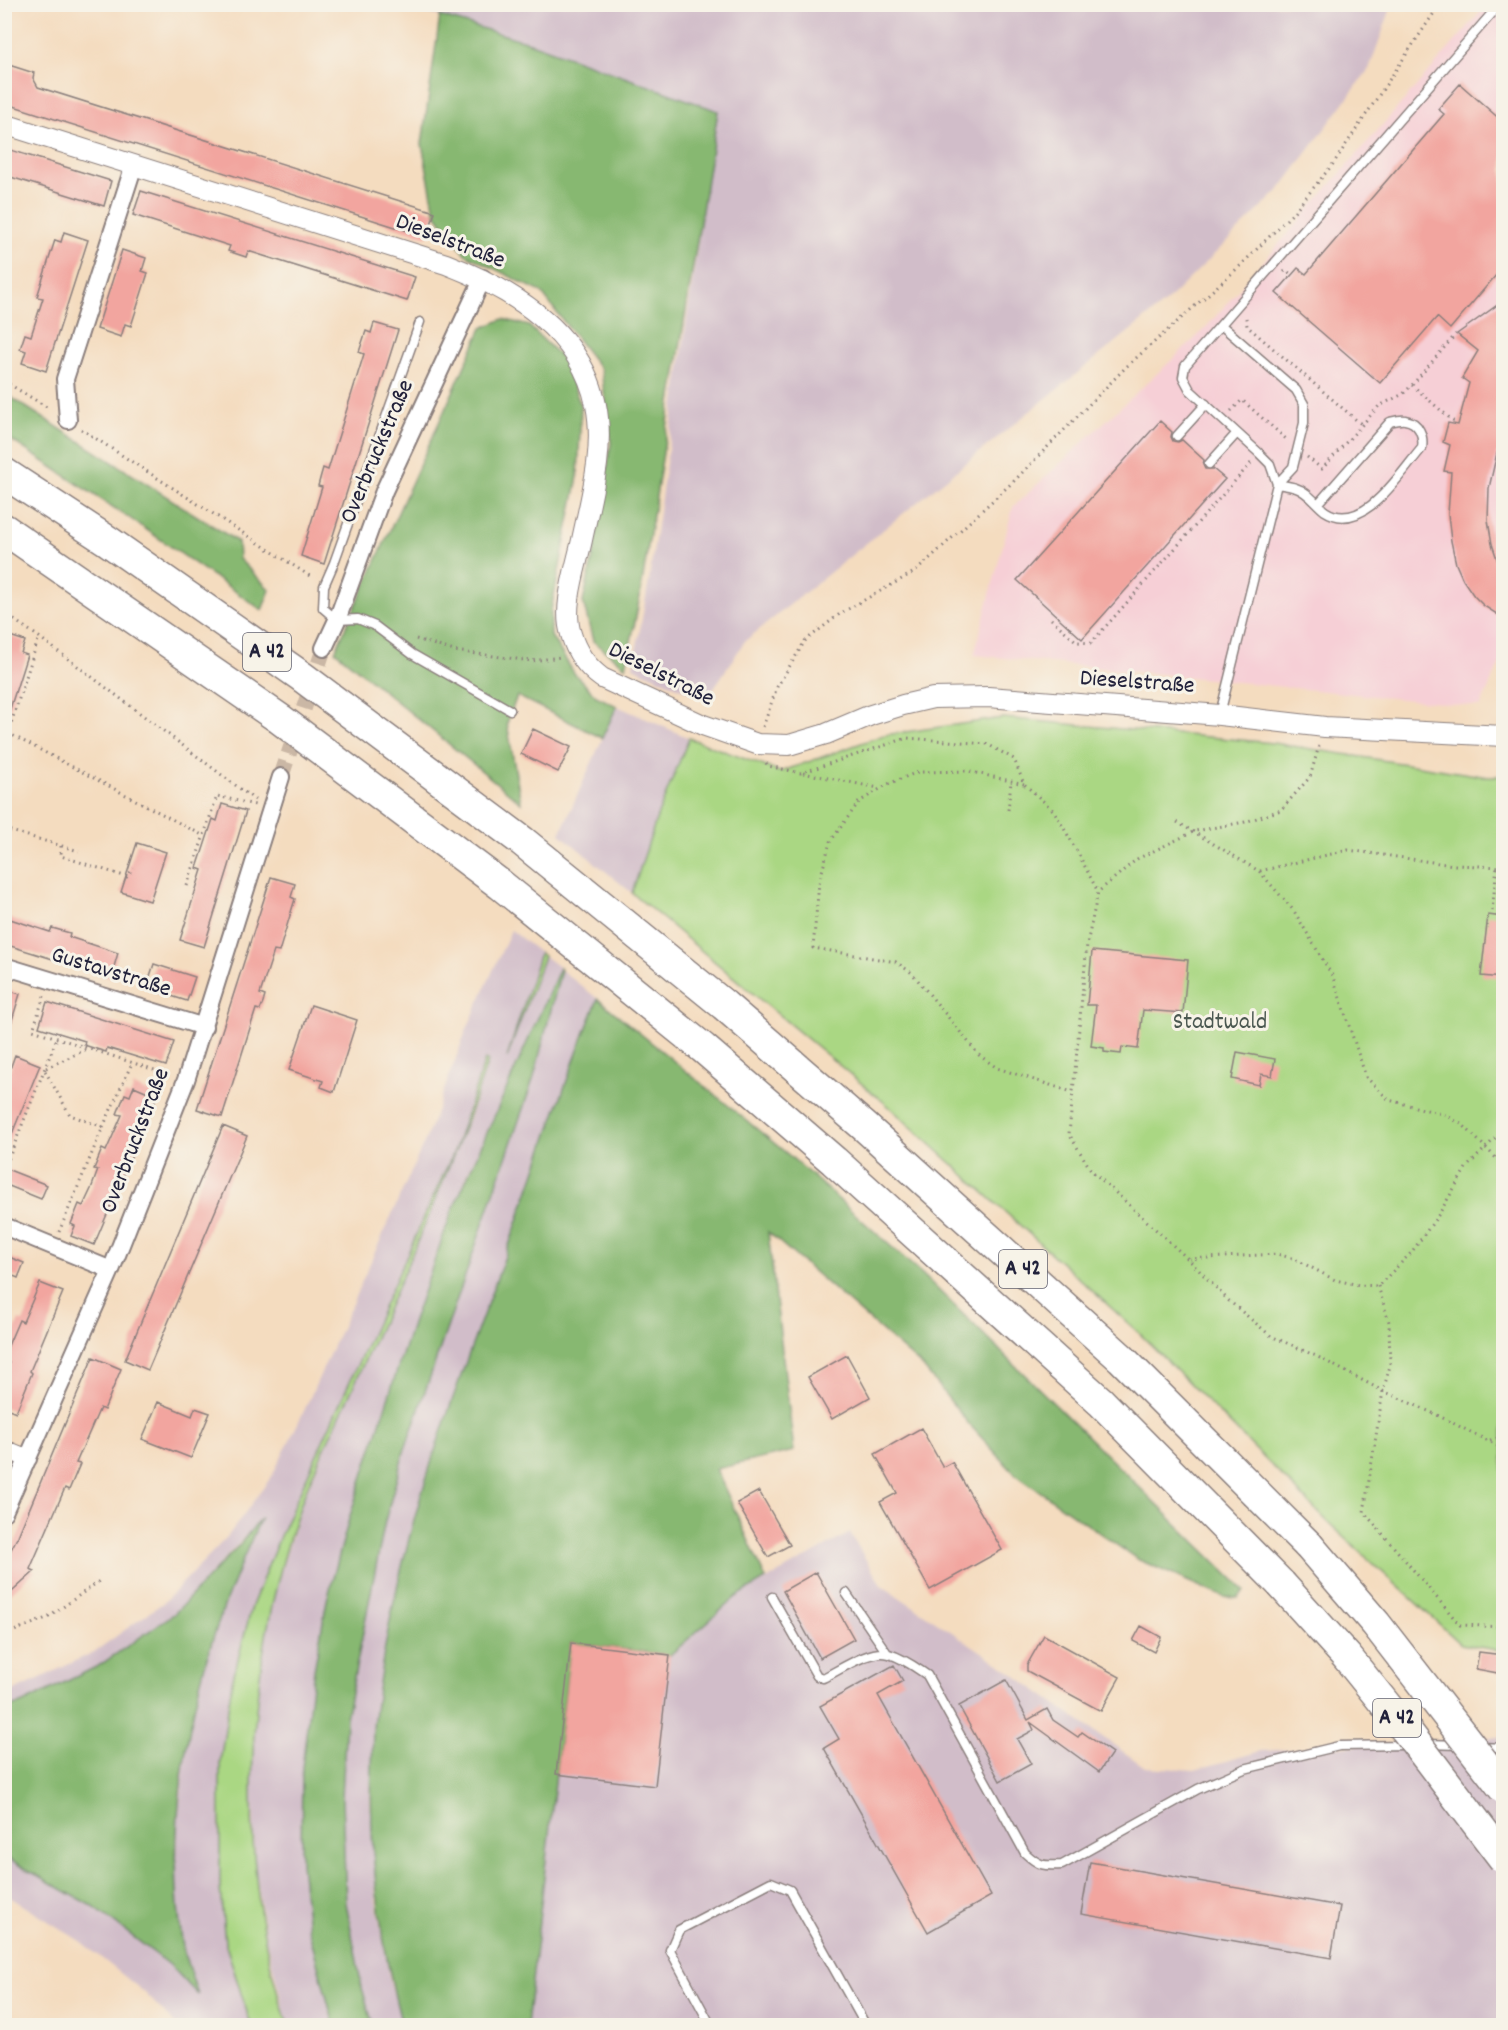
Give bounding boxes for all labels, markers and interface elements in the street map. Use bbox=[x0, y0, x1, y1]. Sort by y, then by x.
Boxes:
street label: Dieselstraße bbox=[390, 206, 510, 278]
street label: Overbruckstraße bbox=[332, 375, 424, 529]
road number: A 42 bbox=[243, 633, 291, 671]
street label: Dieselstraße bbox=[602, 634, 720, 716]
street label: Dieselstraße bbox=[1079, 662, 1195, 704]
street label: Gustavstraße bbox=[47, 939, 175, 1007]
park label: Stadtwald bbox=[1173, 1006, 1267, 1040]
street label: Overbruckstraße bbox=[93, 1063, 179, 1219]
road number: A 42 bbox=[999, 1250, 1047, 1288]
road number: A 42 bbox=[1373, 1699, 1421, 1737]

